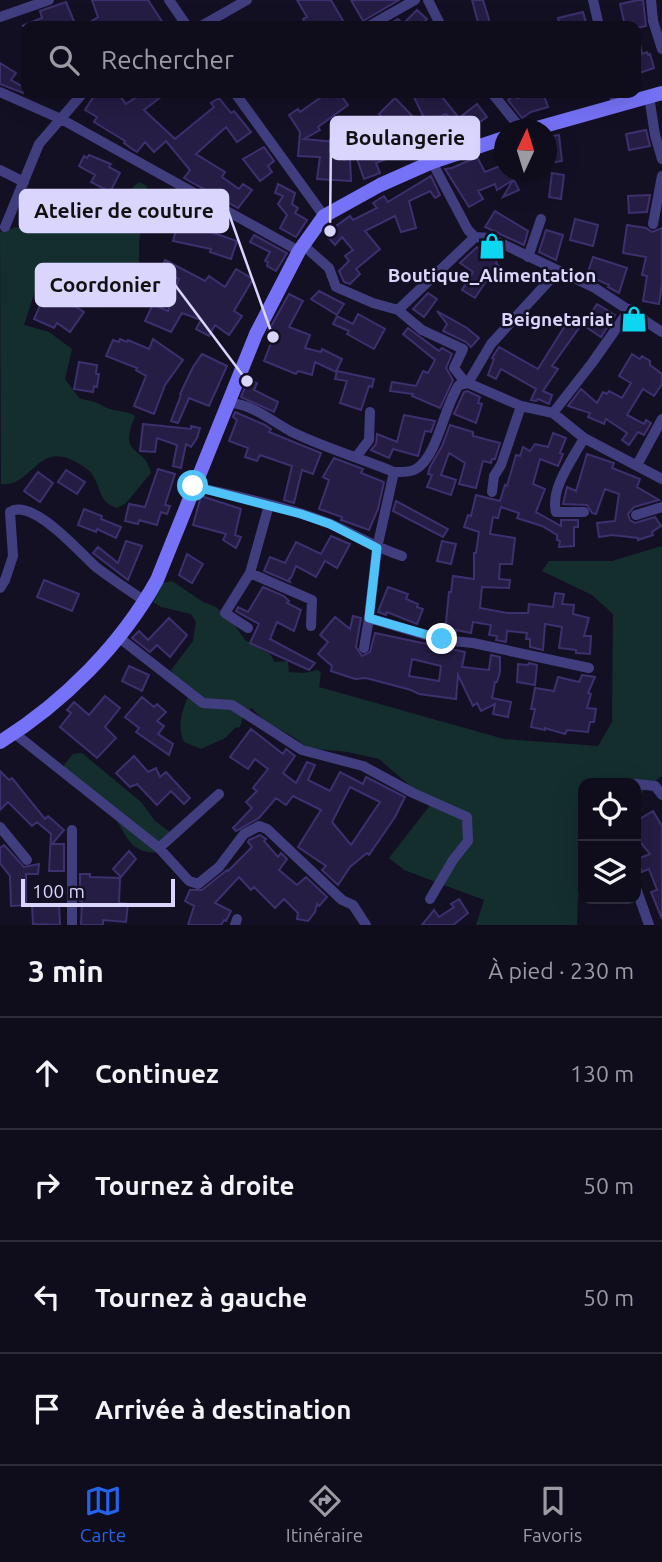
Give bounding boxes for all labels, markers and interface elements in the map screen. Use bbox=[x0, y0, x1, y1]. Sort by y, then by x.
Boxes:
search box bbox=[21, 21, 641, 98]
icon: search bbox=[45, 41, 83, 79]
text: Rechercher bbox=[101, 45, 234, 74]
callout: Boulangerie bbox=[331, 117, 479, 159]
north arrow bbox=[494, 119, 557, 182]
text: Boulangerie bbox=[345, 125, 465, 149]
callout: Atelier de couture bbox=[20, 190, 228, 232]
text: Atelier de couture bbox=[34, 198, 214, 222]
shop icon: Boutique_Alimentation bbox=[477, 231, 507, 261]
callout: Coordonier bbox=[36, 264, 175, 306]
place label: Boutique_Alimentation bbox=[388, 264, 596, 286]
text: Coordonier bbox=[49, 272, 161, 296]
shop icon: Beignetariat bbox=[619, 304, 649, 334]
place label: Beignetariat bbox=[501, 308, 613, 330]
route start bbox=[177, 470, 208, 501]
route end bbox=[426, 623, 457, 654]
map controls bbox=[578, 778, 641, 904]
button: locate bbox=[578, 778, 641, 841]
button: layers bbox=[578, 841, 641, 904]
scale bar bbox=[21, 876, 175, 908]
text: 100 m bbox=[32, 880, 85, 902]
text: 3 min bbox=[28, 954, 104, 988]
text: À pied · 230 m bbox=[488, 958, 634, 983]
icon: ahead bbox=[28, 1054, 66, 1092]
text: Continuez bbox=[95, 1059, 219, 1088]
text: 130 m bbox=[570, 1061, 634, 1086]
icon: right bbox=[28, 1166, 66, 1204]
text: Tournez à droite bbox=[95, 1171, 294, 1200]
text: 50 m bbox=[583, 1173, 634, 1198]
icon: left bbox=[28, 1278, 66, 1316]
text: Tournez à gauche bbox=[95, 1283, 307, 1312]
text: 50 m bbox=[583, 1285, 634, 1310]
icon: arrive bbox=[28, 1390, 66, 1428]
text: Arrivée à destination bbox=[95, 1395, 351, 1424]
tab: Carte bbox=[80, 1482, 126, 1546]
tab: Itinéraire bbox=[286, 1482, 363, 1546]
tab: Favoris bbox=[523, 1482, 582, 1546]

